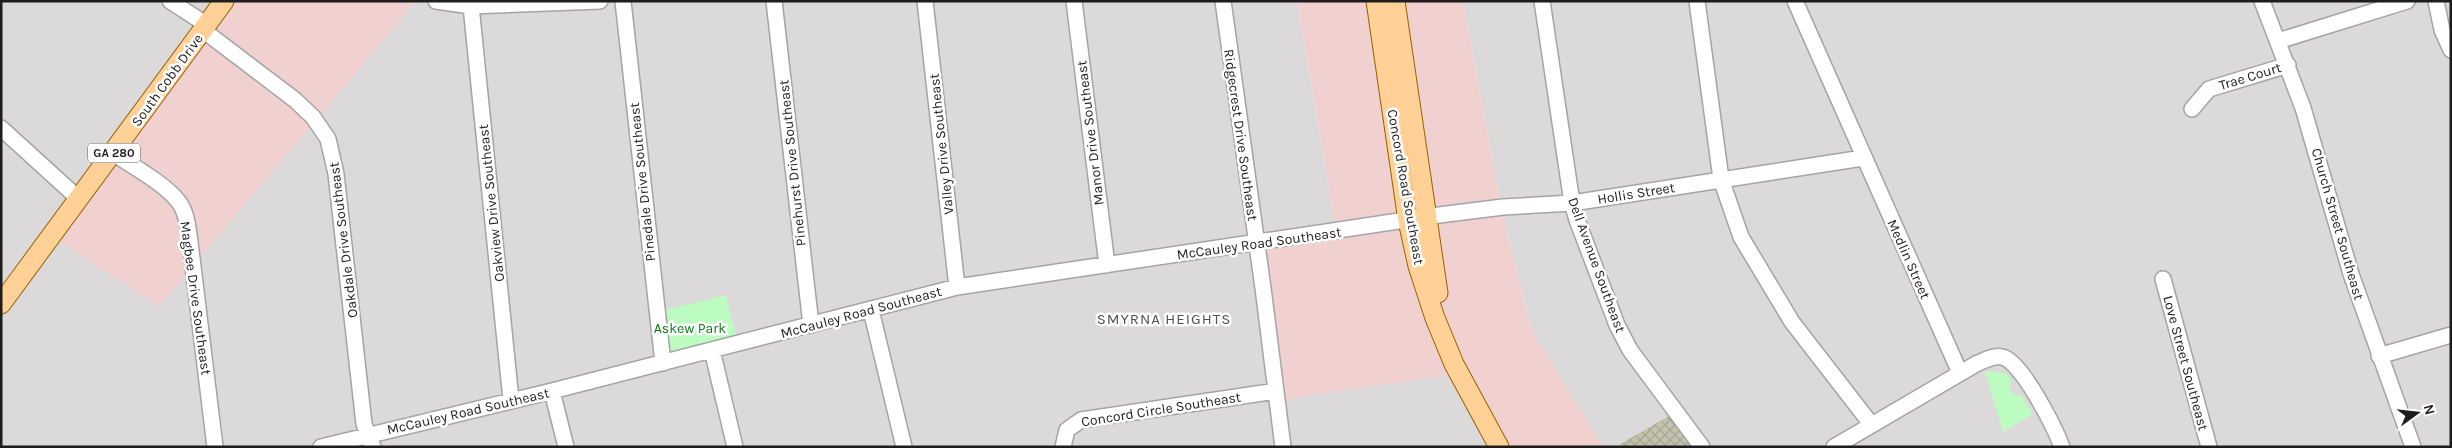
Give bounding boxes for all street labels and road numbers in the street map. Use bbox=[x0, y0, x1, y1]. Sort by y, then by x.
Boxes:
street label: South Cobb Drive bbox=[128, 31, 207, 130]
street label: Ridgecrest Drive Southeast bbox=[1220, 48, 1261, 222]
street label: Manor Drive Southeast bbox=[1073, 59, 1108, 206]
street label: Trae Court bbox=[2217, 59, 2283, 94]
street label: Valley Drive Southeast bbox=[926, 73, 957, 215]
street label: Pinehurst Drive Southeast bbox=[775, 79, 810, 247]
street label: Pinedale Drive Southeast bbox=[626, 102, 659, 262]
street label: Concord Road Southeast bbox=[1383, 108, 1428, 266]
street label: Oakview Drive Southeast bbox=[475, 123, 508, 283]
road number: GA 280 bbox=[88, 144, 140, 162]
street label: Church Street Southeast bbox=[2308, 146, 2367, 302]
street label: Oakdale Drive Southeast bbox=[325, 161, 361, 319]
street label: Hollis Street bbox=[1596, 179, 1676, 208]
street label: Dell Avenue Southeast bbox=[1564, 195, 1629, 335]
street label: Medlin Street bbox=[1883, 217, 1934, 302]
street label: Magbee Drive Southeast bbox=[176, 220, 215, 376]
street label: McCauley Road Southeast bbox=[1176, 224, 1343, 263]
street label: McCauley Road Southeast bbox=[779, 283, 944, 342]
street label: Love Street Southeast bbox=[2159, 294, 2212, 433]
street label: McCauley Road Southeast bbox=[385, 385, 551, 438]
street label: Concord Circle Southeast bbox=[1080, 388, 1242, 431]

